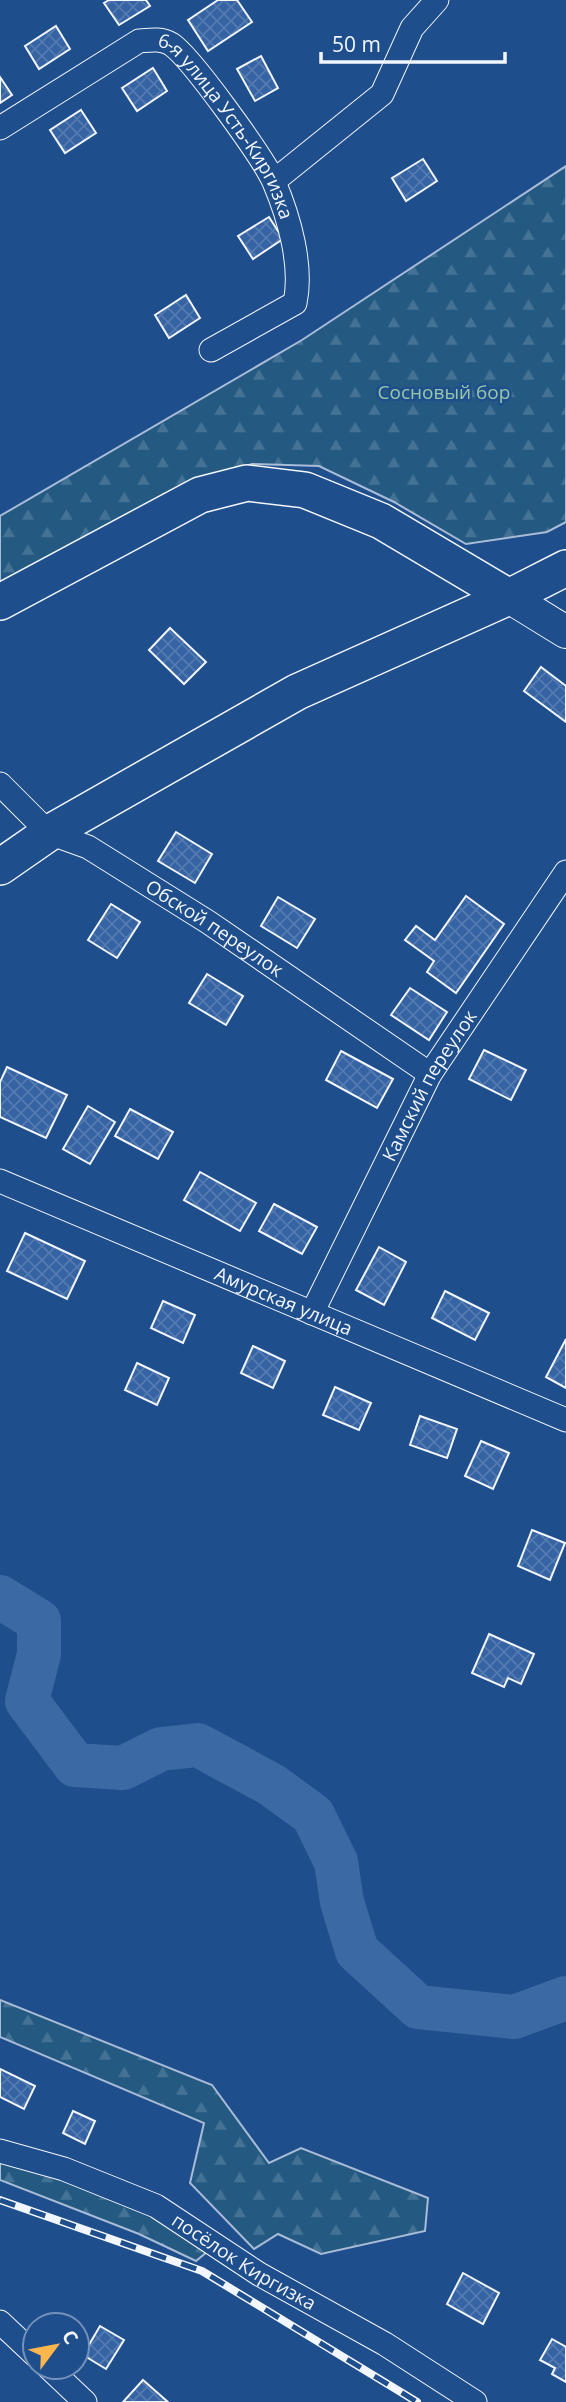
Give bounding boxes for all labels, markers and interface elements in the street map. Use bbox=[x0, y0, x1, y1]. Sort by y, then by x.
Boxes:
scale bar bbox=[321, 21, 505, 65]
street label: 6-я улица Усть-Киргизка bbox=[155, 27, 300, 222]
text: 50 m bbox=[332, 30, 381, 58]
park label: Сосновый бор bbox=[378, 379, 510, 405]
street label: Обской переулок bbox=[141, 873, 289, 983]
street label: Камский переулок bbox=[376, 1005, 483, 1166]
street label: Амурская улица bbox=[211, 1260, 357, 1341]
street label: посёлок Киргизка bbox=[167, 2207, 321, 2316]
north arrow bbox=[21, 2311, 91, 2381]
text: С bbox=[56, 2325, 85, 2349]

